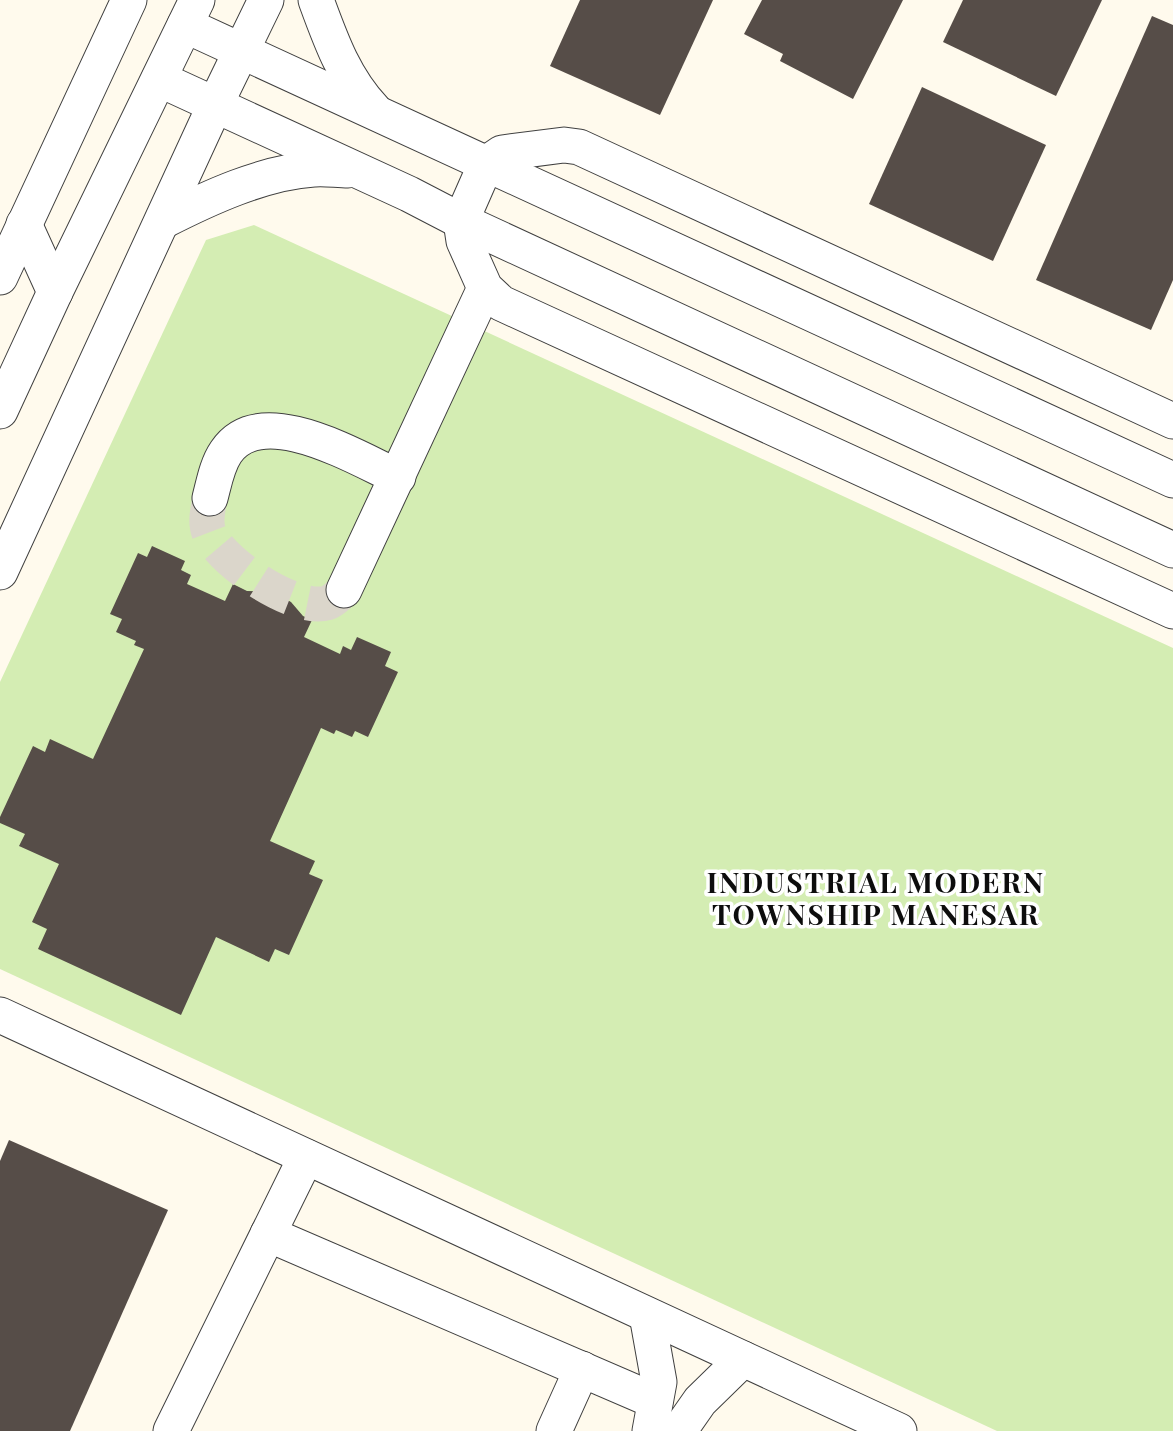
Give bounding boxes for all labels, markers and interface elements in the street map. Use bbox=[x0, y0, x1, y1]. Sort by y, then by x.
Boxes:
district label: INDUSTRIAL MODERN TOWNSHIP MANESAR bbox=[707, 863, 1045, 932]

